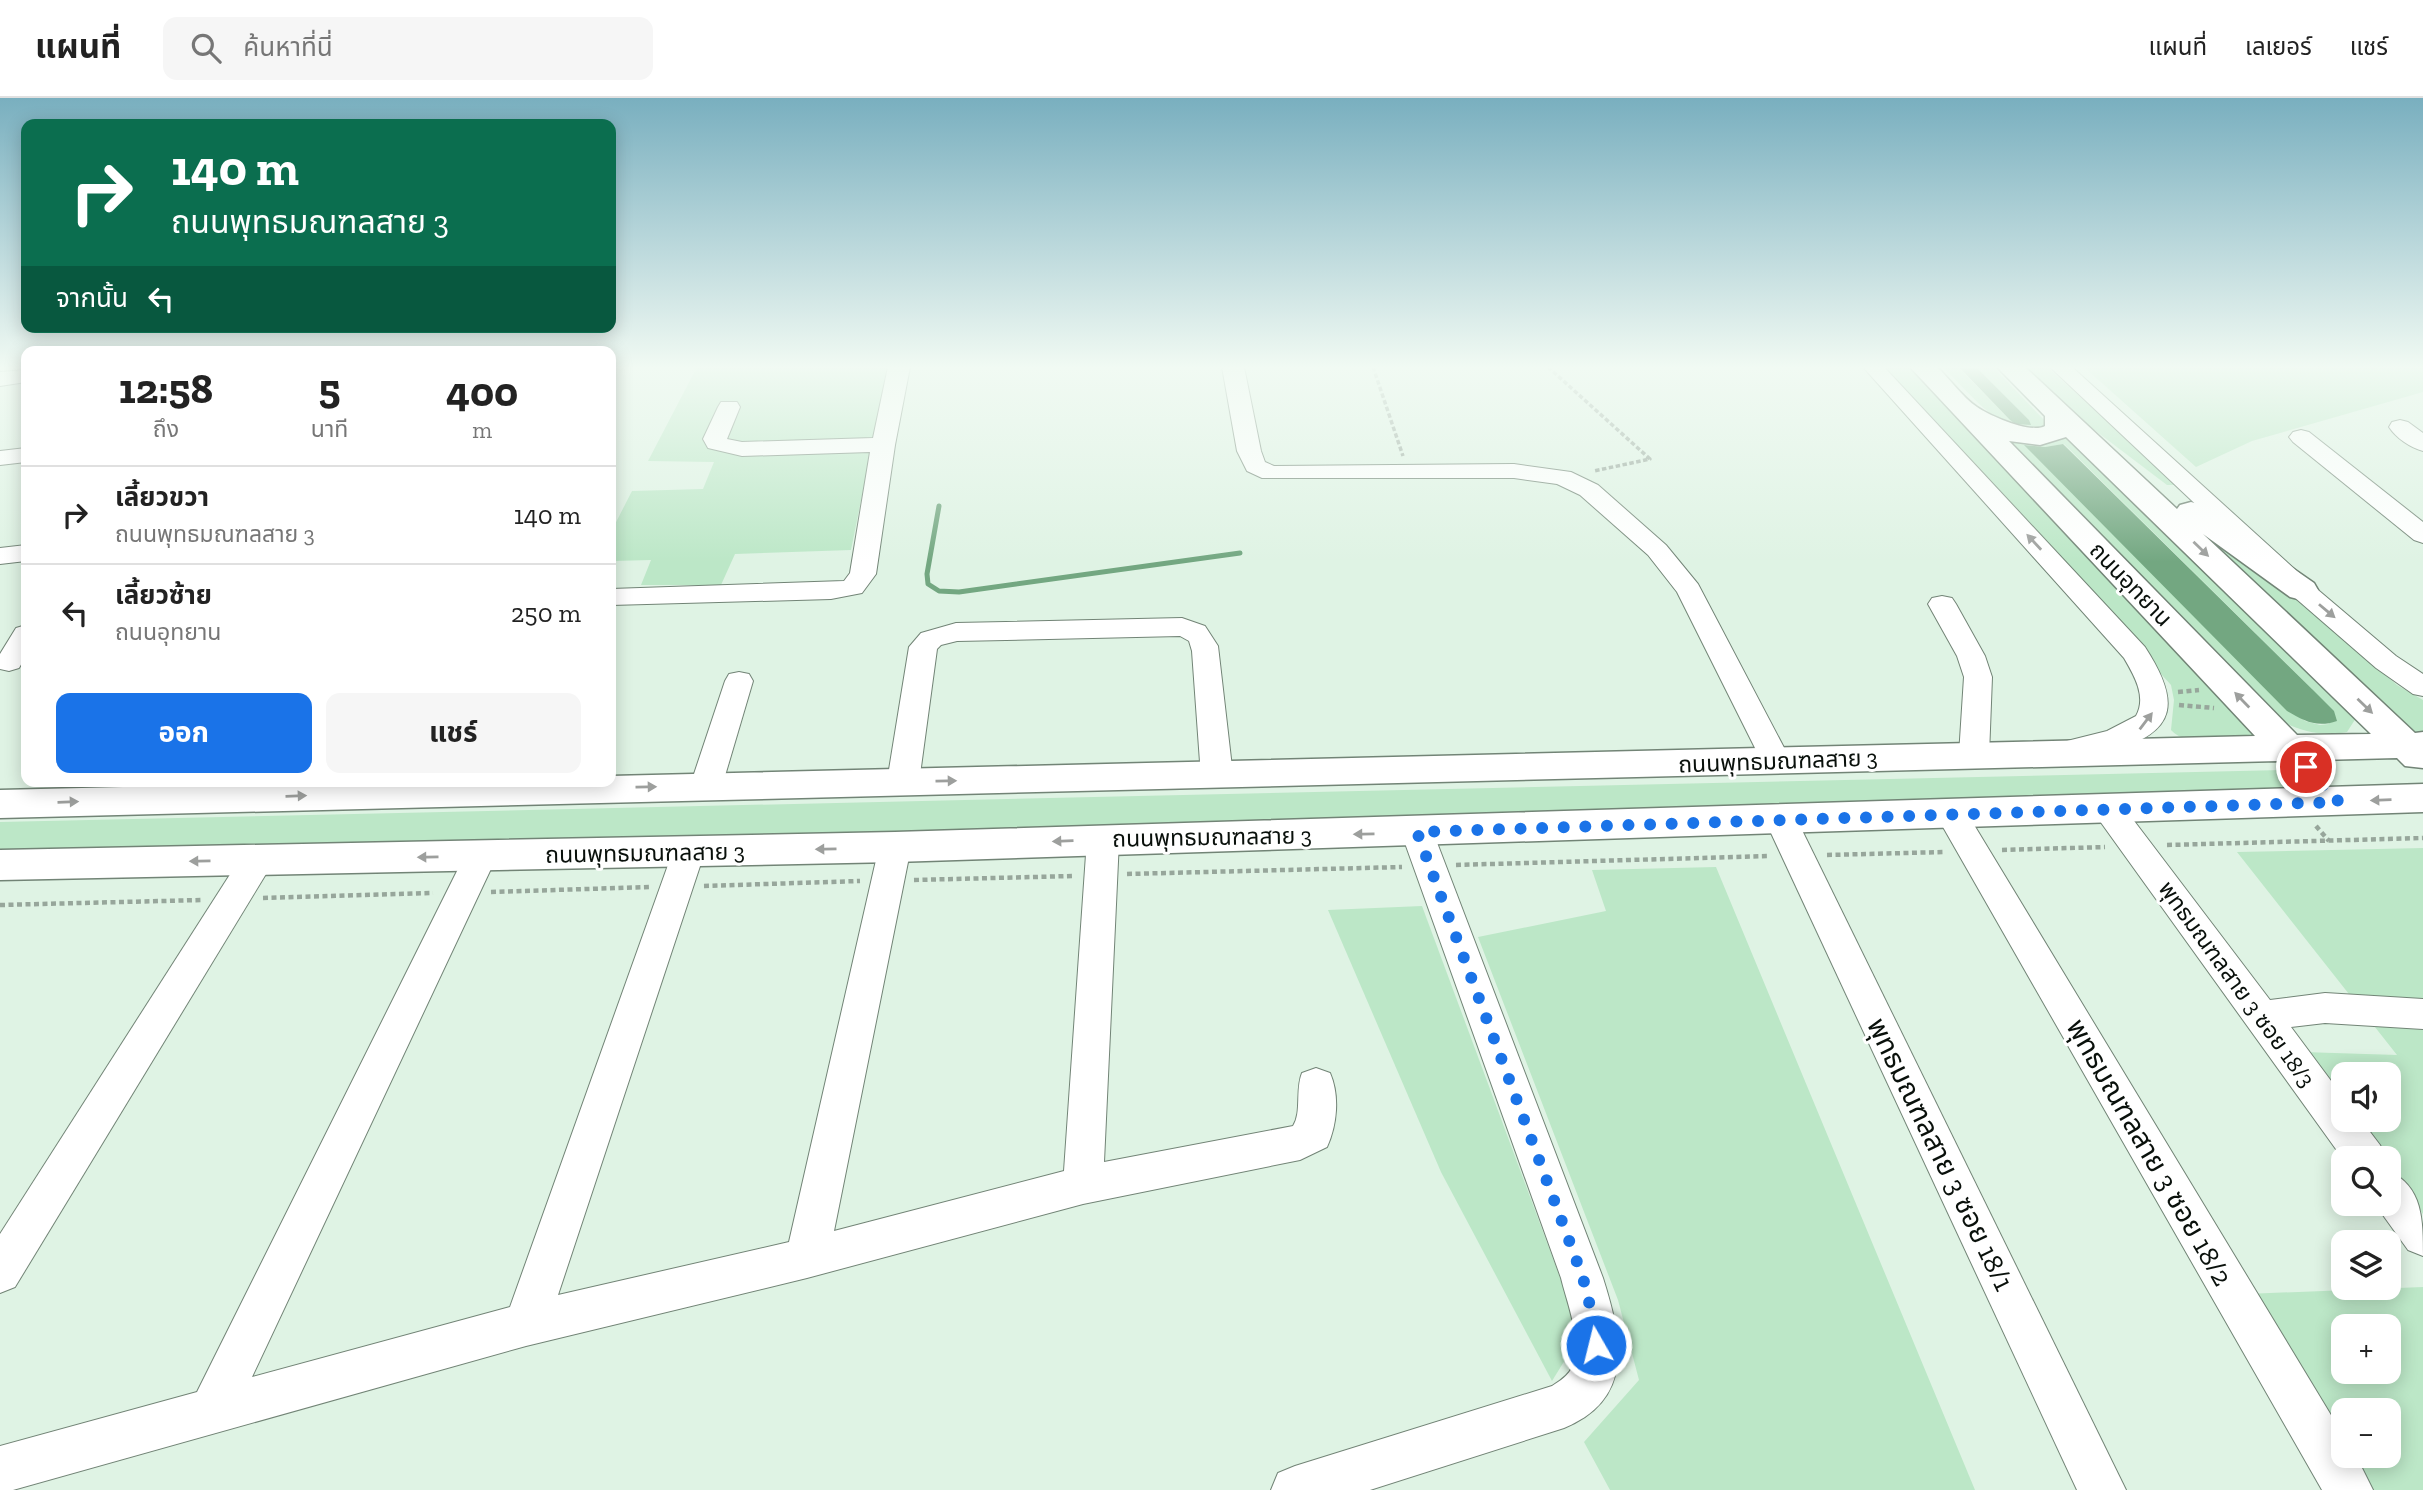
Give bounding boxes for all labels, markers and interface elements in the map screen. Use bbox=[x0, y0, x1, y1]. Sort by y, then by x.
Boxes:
search box bbox=[163, 17, 653, 80]
text: แผนที่ bbox=[35, 27, 121, 66]
icon: search bbox=[187, 29, 225, 67]
text: ค้นหาที่นี่ bbox=[243, 31, 333, 63]
text: แผนที่ bbox=[2149, 32, 2207, 61]
text: เลเยอร์ bbox=[2245, 32, 2312, 61]
text: แชร์ bbox=[2350, 32, 2388, 61]
text: 140 m bbox=[171, 139, 299, 198]
icon: right bbox=[56, 147, 147, 238]
text: ถนนพุทธมณฑลสาย 3 bbox=[171, 203, 449, 241]
icon: left bbox=[142, 280, 180, 318]
text: จากนั้น bbox=[56, 282, 128, 314]
text: 12:58 bbox=[119, 363, 213, 414]
text: 5 bbox=[319, 363, 341, 414]
text: 400 bbox=[446, 366, 518, 417]
text: ถึง bbox=[153, 415, 179, 443]
text: นาที bbox=[311, 415, 348, 443]
text: m bbox=[472, 416, 492, 444]
text: เลี้ยวขวา bbox=[115, 481, 209, 513]
icon: right bbox=[56, 496, 94, 534]
text: 140 m bbox=[514, 499, 581, 531]
text: ถนนพุทธมณฑลสาย 3 bbox=[115, 520, 315, 548]
one-way arrow bbox=[2026, 534, 2042, 551]
street label: ถนนอุทยาน bbox=[2084, 536, 2178, 632]
one-way arrow bbox=[2192, 541, 2210, 557]
text: เลี้ยวซ้าย bbox=[115, 579, 212, 611]
icon: left bbox=[56, 594, 94, 632]
text: 250 m bbox=[511, 597, 581, 629]
one-way arrow bbox=[2318, 603, 2335, 618]
text: ถนนอุทยาน bbox=[115, 618, 221, 646]
one-way arrow bbox=[2234, 692, 2251, 709]
button: ออก bbox=[56, 693, 312, 773]
button: แชร์ bbox=[326, 693, 581, 773]
one-way arrow bbox=[2357, 698, 2374, 715]
one-way arrow bbox=[2139, 712, 2154, 730]
pin bbox=[2276, 737, 2336, 797]
street label: ถนนพุทธมณฑลสาย 3 bbox=[1678, 744, 1878, 778]
icon: arrive bbox=[2287, 748, 2325, 786]
one-way arrow bbox=[936, 775, 958, 787]
one-way arrow bbox=[635, 781, 657, 793]
one-way arrow bbox=[285, 790, 307, 802]
one-way arrow bbox=[2370, 794, 2392, 805]
one-way arrow bbox=[57, 796, 79, 808]
street label: ถนนพุทธมณฑลสาย 3 bbox=[1112, 821, 1312, 853]
one-way arrow bbox=[1353, 828, 1375, 839]
one-way arrow bbox=[1052, 836, 1074, 847]
street label: ถนนพุทธมณฑลสาย 3 bbox=[545, 837, 745, 869]
one-way arrow bbox=[815, 843, 837, 854]
one-way arrow bbox=[416, 852, 438, 863]
one-way arrow bbox=[189, 856, 211, 867]
street label: พุทธมณฑลสาย 3 ซอย 18/3 bbox=[2153, 876, 2321, 1092]
street label: พุทธมณฑลสาย 3 ซอย 18/1 bbox=[1860, 1013, 2021, 1296]
street label: พุทธมณฑลสาย 3 ซอย 18/2 bbox=[2060, 1013, 2239, 1291]
map controls bbox=[2331, 1062, 2401, 1468]
button: sound bbox=[2331, 1062, 2401, 1132]
button: search bbox=[2331, 1146, 2401, 1216]
button: layers bbox=[2331, 1230, 2401, 1300]
position arrow bbox=[1559, 1308, 1633, 1382]
button: + bbox=[2331, 1314, 2401, 1384]
button: − bbox=[2331, 1398, 2401, 1468]

